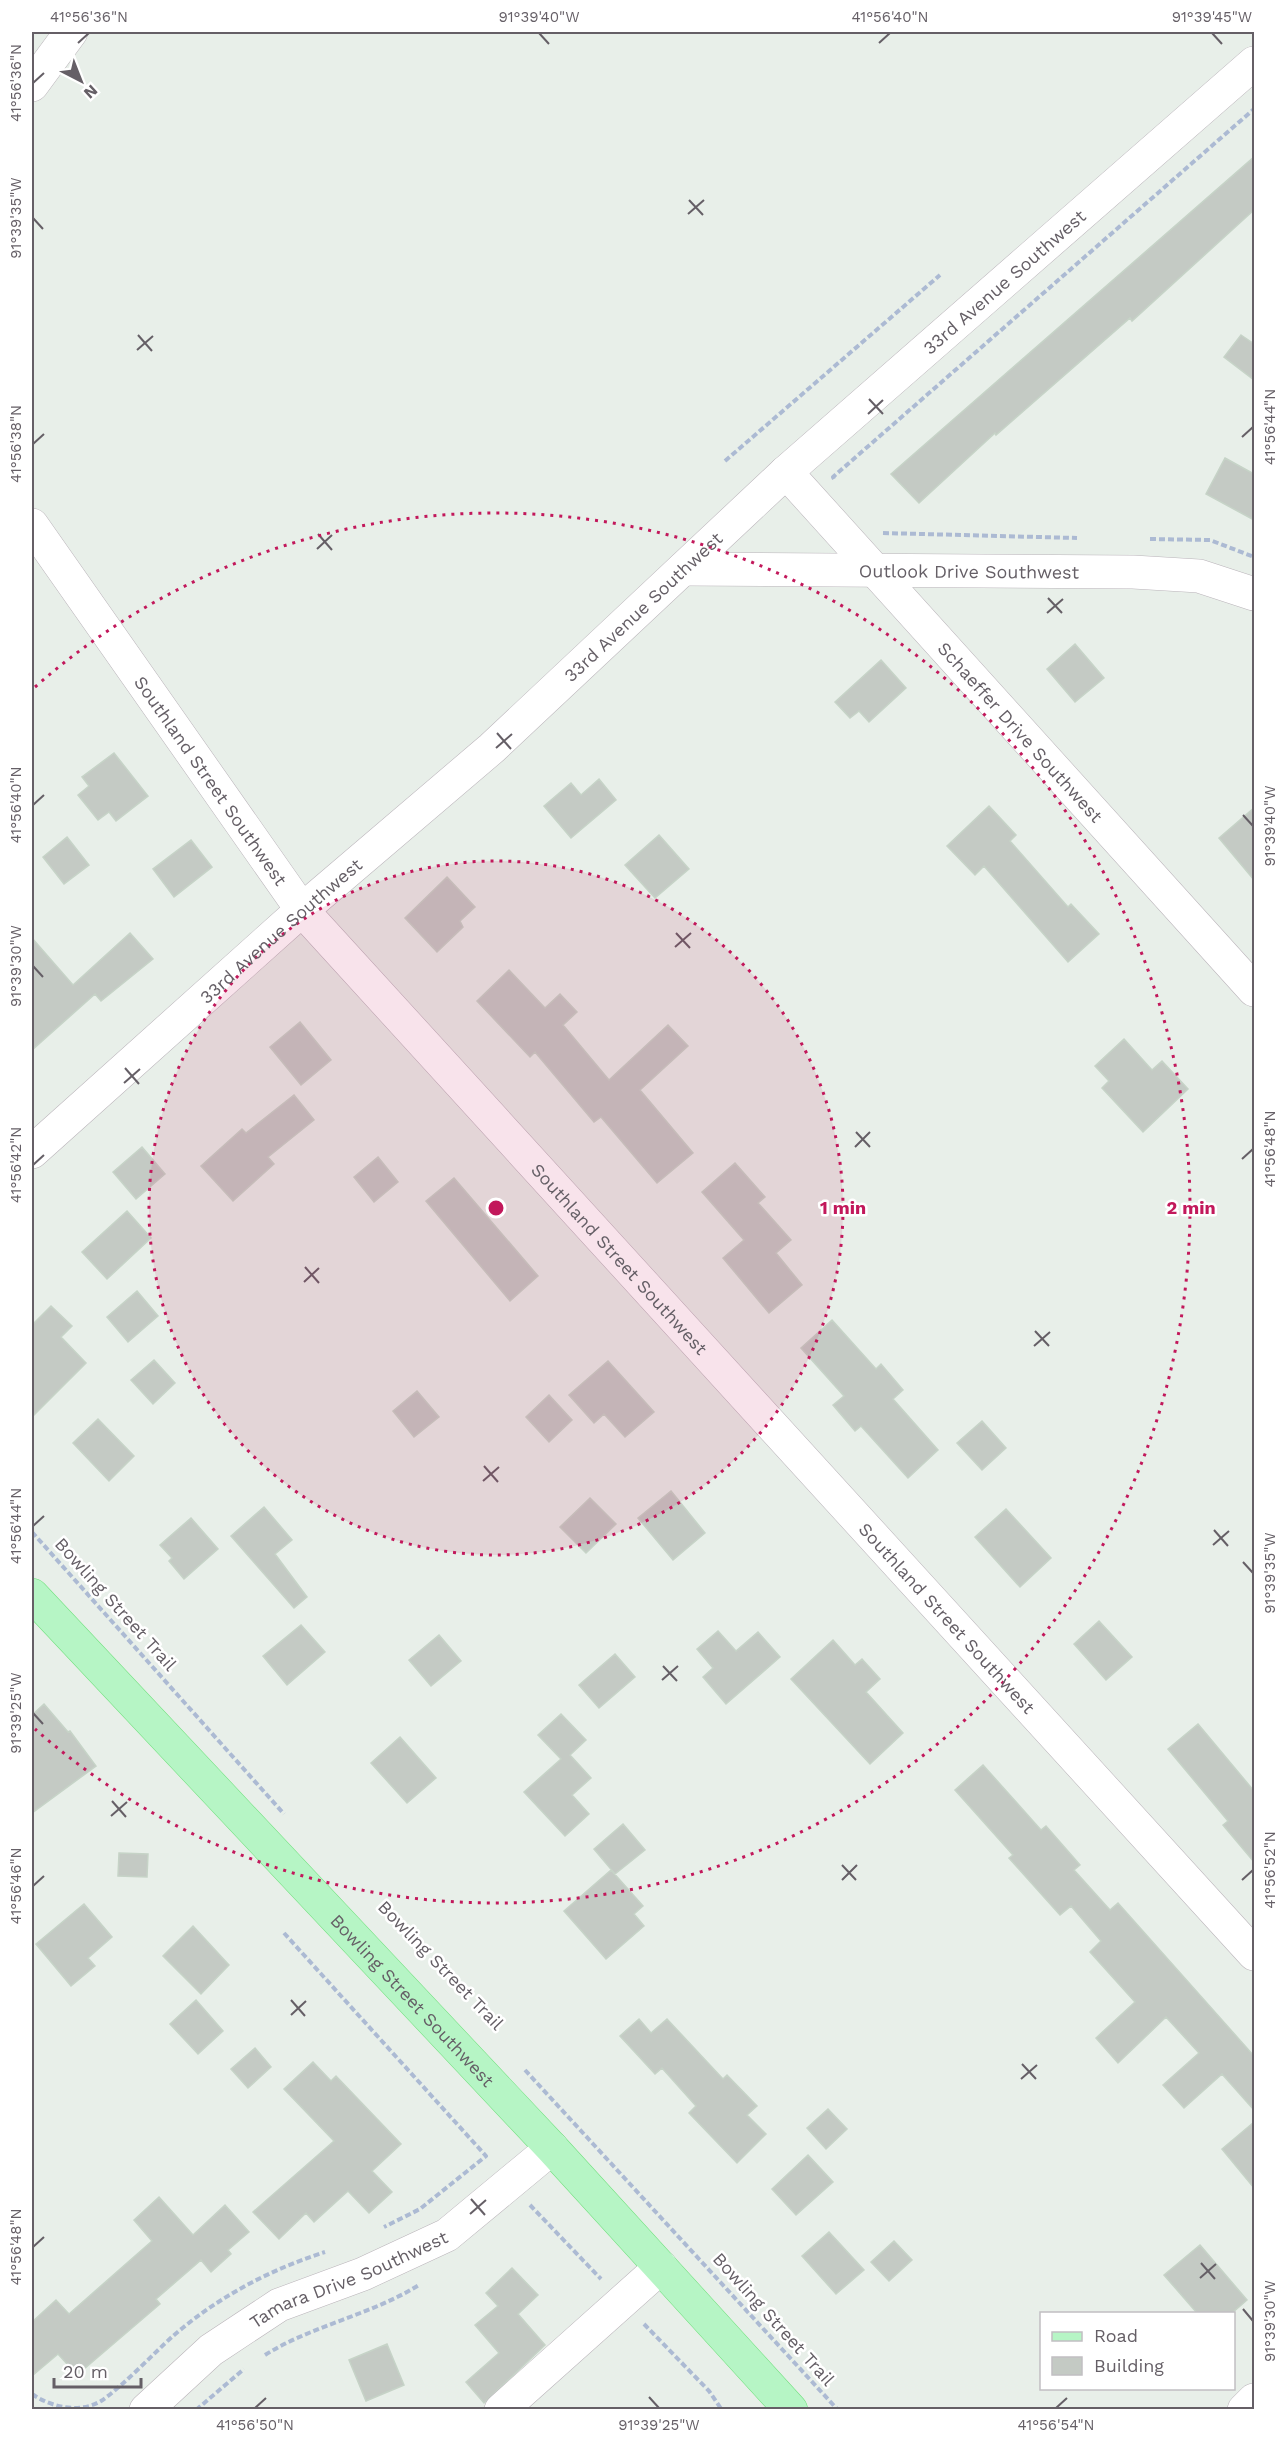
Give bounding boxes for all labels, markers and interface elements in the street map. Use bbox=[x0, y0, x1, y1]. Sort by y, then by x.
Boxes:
text: 41°56'36"N bbox=[50, 8, 128, 26]
text: 91°39'40"W bbox=[498, 8, 580, 26]
text: 41°56'40"N bbox=[851, 8, 929, 26]
text: 91°39'45"W bbox=[1172, 8, 1252, 26]
text: 41°56'36"N bbox=[7, 44, 25, 122]
north arrow bbox=[51, 51, 111, 111]
text: N bbox=[80, 81, 101, 103]
text: 91°39'35"W bbox=[7, 177, 25, 259]
street label: 33rd Avenue Southwest bbox=[918, 205, 1090, 358]
text: 41°56'44"N bbox=[1261, 389, 1279, 465]
text: 41°56'38"N bbox=[7, 405, 25, 483]
street label: 33rd Avenue Southwest bbox=[559, 527, 726, 686]
street label: Outlook Drive Southwest bbox=[859, 560, 1080, 582]
street label: Schaeffer Drive Southwest bbox=[934, 637, 1108, 827]
street label: Southland Street Southwest bbox=[130, 672, 292, 890]
text: 41°56'40"N bbox=[7, 766, 25, 844]
text: 91°39'40"W bbox=[1261, 785, 1279, 867]
street label: 33rd Avenue Southwest bbox=[195, 853, 366, 1007]
text: 91°39'30"W bbox=[7, 925, 25, 1007]
text: 41°56'48"N bbox=[1261, 1110, 1279, 1188]
text: 41°56'42"N bbox=[7, 1127, 25, 1203]
street label: Southland Street Southwest bbox=[528, 1159, 713, 1359]
text: 1 min bbox=[820, 1197, 866, 1218]
text: 2 min bbox=[1166, 1197, 1216, 1218]
centre of rings bbox=[486, 1198, 506, 1218]
text: 41°56'44"N bbox=[7, 1488, 25, 1564]
street label: Southland Street Southwest bbox=[855, 1518, 1040, 1718]
text: 91°39'35"W bbox=[1261, 1532, 1279, 1614]
street label: Bowling Street Trail bbox=[51, 1533, 182, 1675]
text: 91°39'25"W bbox=[7, 1672, 25, 1754]
text: 41°56'52"N bbox=[1261, 1831, 1279, 1909]
text: 41°56'46"N bbox=[7, 1847, 25, 1925]
street label: Bowling Street Trail bbox=[374, 1896, 508, 2034]
street label: Bowling Street Southwest bbox=[327, 1909, 499, 2091]
text: 41°56'48"N bbox=[7, 2208, 25, 2286]
street label: Tamara Drive Southwest bbox=[245, 2226, 451, 2332]
street label: Bowling Street Trail bbox=[709, 2248, 840, 2390]
text: 91°39'30"W bbox=[1261, 2280, 1279, 2362]
legend bbox=[1040, 2312, 1235, 2390]
text: Road bbox=[1094, 2325, 1138, 2346]
scale bar bbox=[54, 2351, 141, 2389]
text: Building bbox=[1094, 2355, 1164, 2376]
text: 20 m bbox=[63, 2361, 108, 2382]
text: 41°56'50"N bbox=[216, 2416, 294, 2434]
text: 91°39'25"W bbox=[618, 2416, 700, 2434]
text: 41°56'54"N bbox=[1017, 2416, 1095, 2434]

